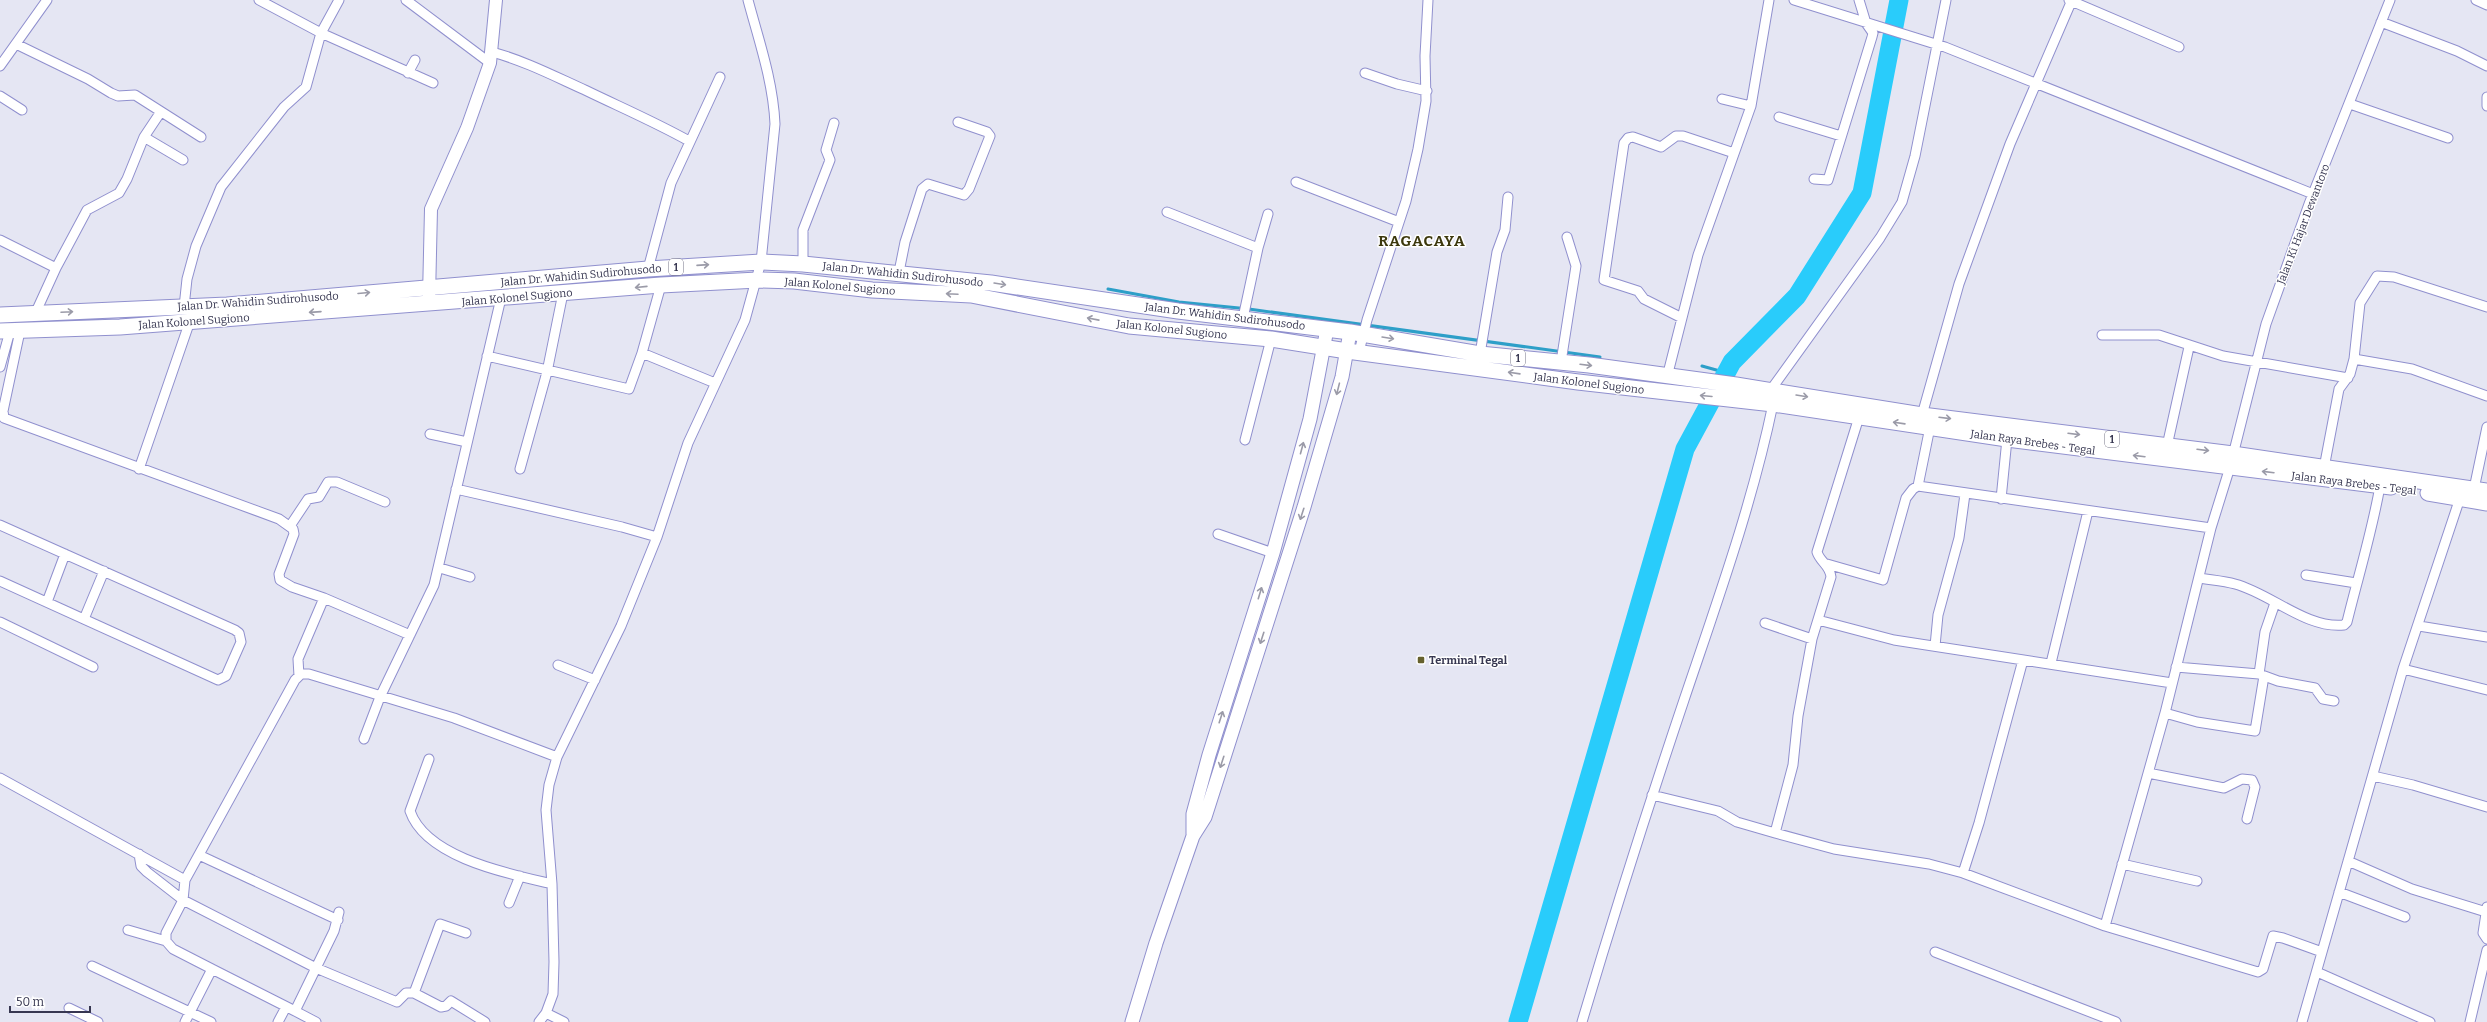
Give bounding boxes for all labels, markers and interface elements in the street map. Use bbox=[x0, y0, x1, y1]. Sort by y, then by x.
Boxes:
street label: Jalan Ki Hajar Dewantoro bbox=[2274, 162, 2332, 287]
district label: RAGACAYA bbox=[1378, 232, 1466, 250]
road number: 1 bbox=[669, 259, 683, 275]
street label: Jalan Dr. Wahidin Sudirohusodo bbox=[821, 259, 984, 289]
street label: Jalan Dr. Wahidin Sudirohusodo bbox=[499, 262, 662, 289]
one-way arrow bbox=[696, 262, 709, 269]
street label: Jalan Kolonel Sugiono bbox=[783, 275, 896, 298]
one-way arrow bbox=[993, 280, 1006, 288]
one-way arrow bbox=[634, 284, 647, 291]
street label: Jalan Kolonel Sugiono bbox=[460, 286, 573, 309]
street label: Jalan Dr. Wahidin Sudirohusodo bbox=[176, 289, 339, 314]
one-way arrow bbox=[357, 290, 370, 297]
one-way arrow bbox=[946, 291, 959, 298]
street label: Jalan Dr. Wahidin Sudirohusodo bbox=[1143, 300, 1306, 333]
one-way arrow bbox=[60, 309, 73, 316]
one-way arrow bbox=[309, 309, 322, 316]
street label: Jalan Kolonel Sugiono bbox=[137, 311, 250, 332]
one-way arrow bbox=[1087, 314, 1100, 322]
street label: Jalan Kolonel Sugiono bbox=[1115, 317, 1228, 342]
one-way arrow bbox=[1381, 335, 1394, 343]
road number: 1 bbox=[1511, 350, 1525, 366]
one-way arrow bbox=[1579, 361, 1592, 369]
one-way arrow bbox=[1508, 370, 1521, 377]
street label: Jalan Kolonel Sugiono bbox=[1532, 370, 1645, 397]
one-way arrow bbox=[1334, 383, 1342, 396]
one-way arrow bbox=[1795, 392, 1808, 400]
one-way arrow bbox=[1700, 393, 1713, 400]
one-way arrow bbox=[1938, 414, 1951, 421]
one-way arrow bbox=[1893, 419, 1906, 427]
street label: Jalan Raya Brebes - Tegal bbox=[1969, 427, 2096, 458]
one-way arrow bbox=[2067, 430, 2080, 438]
road number: 1 bbox=[2105, 431, 2119, 447]
one-way arrow bbox=[1299, 442, 1306, 455]
one-way arrow bbox=[2196, 446, 2209, 454]
one-way arrow bbox=[2133, 452, 2146, 460]
one-way arrow bbox=[2262, 468, 2275, 476]
street label: Jalan Raya Brebes - Tegal bbox=[2290, 469, 2417, 498]
one-way arrow bbox=[1298, 508, 1305, 521]
one-way arrow bbox=[1257, 587, 1264, 600]
one-way arrow bbox=[1258, 631, 1265, 644]
place label: Terminal Tegal bbox=[1429, 654, 1508, 667]
marker: Terminal Tegal bbox=[1416, 655, 1426, 665]
one-way arrow bbox=[1218, 711, 1225, 724]
one-way arrow bbox=[1218, 755, 1225, 768]
scale bar bbox=[10, 988, 90, 1014]
text: 50 m bbox=[16, 995, 45, 1009]

